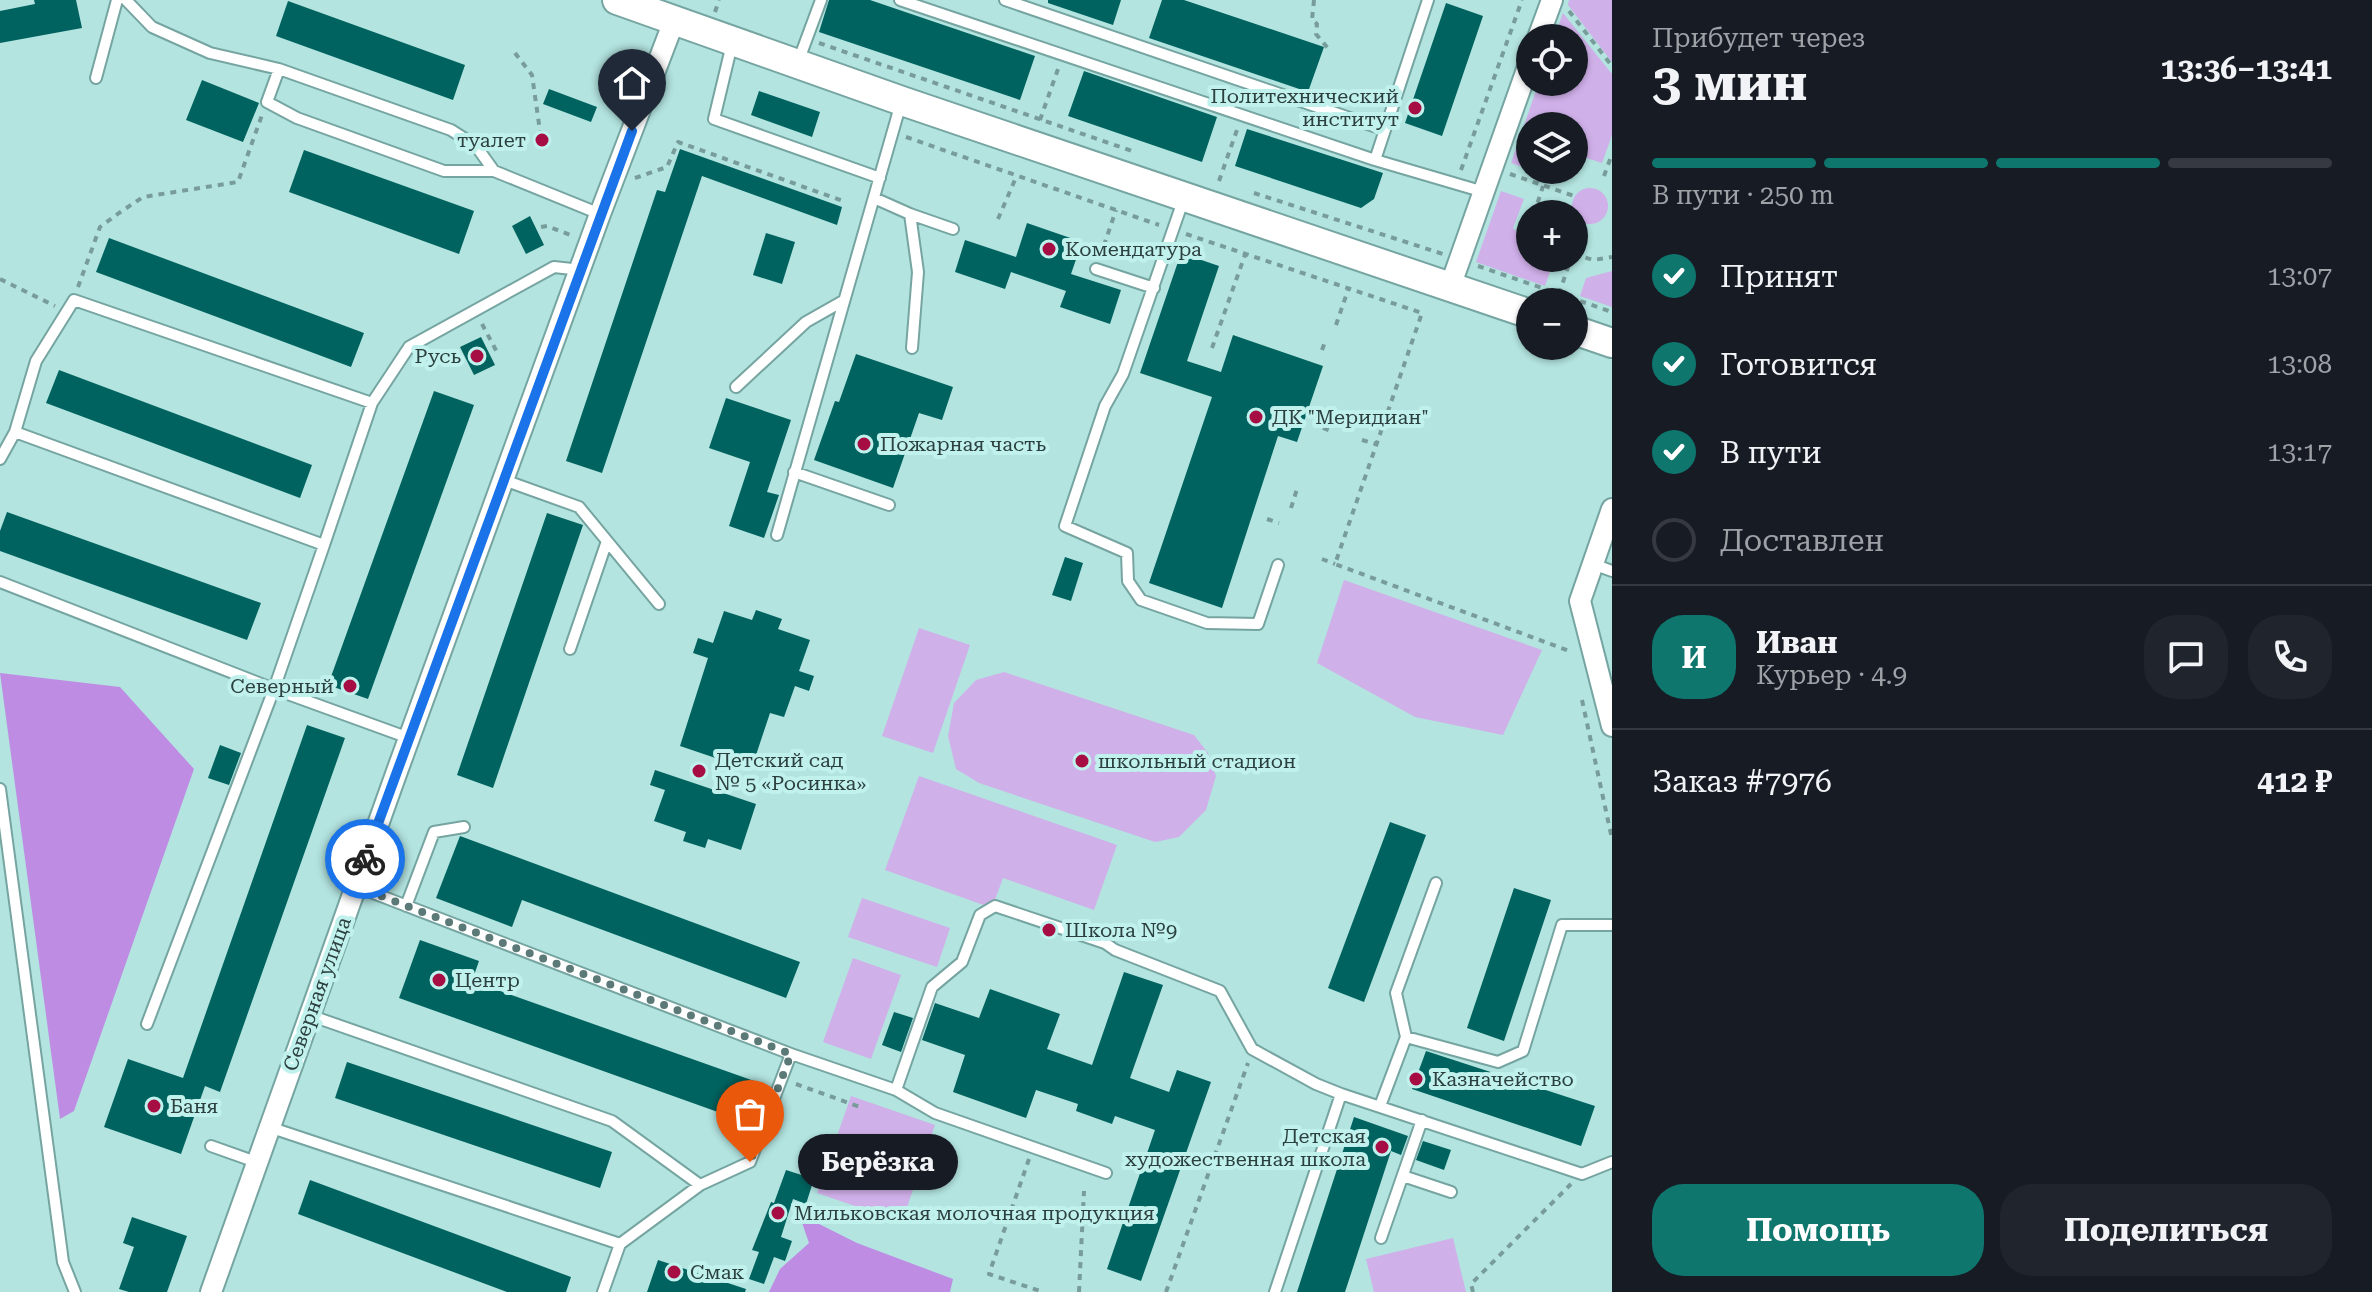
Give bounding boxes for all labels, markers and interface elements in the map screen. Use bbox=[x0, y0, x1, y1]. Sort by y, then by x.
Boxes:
text: Прибудет через bbox=[1652, 23, 1866, 53]
map controls bbox=[1516, 24, 1588, 360]
button: locate bbox=[1516, 24, 1588, 96]
pin bbox=[598, 49, 666, 131]
text: 13:36–13:41 bbox=[2160, 51, 2332, 86]
text: 3 мин bbox=[1652, 52, 1807, 113]
icon: home bbox=[610, 61, 654, 105]
place label: Политехнический институт bbox=[1210, 84, 1399, 131]
marker: Политехнический институт bbox=[1406, 99, 1424, 117]
button: layers bbox=[1516, 112, 1588, 184]
place label: туалет bbox=[457, 128, 526, 152]
marker: туалет bbox=[533, 131, 551, 149]
text: В пути · 250 m bbox=[1652, 180, 1834, 210]
button: + bbox=[1516, 200, 1588, 272]
place label: Комендатура bbox=[1065, 237, 1202, 261]
marker: Комендатура bbox=[1040, 240, 1058, 258]
icon: check bbox=[1652, 254, 1696, 298]
text: Принят bbox=[1720, 259, 1838, 294]
text: 13:07 bbox=[2267, 261, 2332, 291]
button: − bbox=[1516, 288, 1588, 360]
icon: check bbox=[1652, 342, 1696, 386]
place label: Русь bbox=[415, 344, 461, 368]
marker: Русь bbox=[468, 347, 486, 365]
text: Готовится bbox=[1720, 347, 1877, 382]
text: 13:08 bbox=[2267, 349, 2332, 379]
place label: ДК "Меридиан" bbox=[1272, 405, 1429, 429]
marker: ДК "Меридиан" bbox=[1247, 408, 1265, 426]
icon: check bbox=[1652, 430, 1696, 474]
place label: Пожарная часть bbox=[880, 432, 1046, 456]
marker: Пожарная часть bbox=[855, 435, 873, 453]
text: В пути bbox=[1720, 435, 1822, 470]
text: 13:17 bbox=[2267, 437, 2332, 467]
text: Доставлен bbox=[1720, 523, 1884, 558]
button: chat bbox=[2144, 615, 2228, 699]
button: phone bbox=[2248, 615, 2332, 699]
text: Иван bbox=[1756, 625, 1837, 660]
text: И bbox=[1681, 640, 1707, 675]
text: Курьер · 4.9 bbox=[1756, 660, 1907, 690]
place label: Северный bbox=[230, 674, 334, 698]
marker: Северный bbox=[341, 677, 359, 695]
place label: Детский сад № 5 «Росинка» bbox=[715, 748, 866, 795]
place label: школьный стадион bbox=[1098, 749, 1296, 773]
marker: школьный стадион bbox=[1073, 752, 1091, 770]
marker: Детский сад № 5 «Росинка» bbox=[690, 762, 708, 780]
text: Заказ #7976 bbox=[1652, 764, 1832, 799]
text: 412 ₽ bbox=[2257, 764, 2332, 799]
courier bbox=[325, 819, 405, 899]
icon: bike bbox=[343, 837, 387, 881]
street label: Северная улица bbox=[278, 914, 356, 1074]
place label: Школа №9 bbox=[1065, 918, 1177, 942]
marker: Школа №9 bbox=[1040, 921, 1058, 939]
place label: Центр bbox=[455, 968, 520, 992]
marker: Центр bbox=[430, 971, 448, 989]
place label: Казначейство bbox=[1432, 1067, 1574, 1091]
marker: Казначейство bbox=[1407, 1070, 1425, 1088]
pin bbox=[716, 1080, 784, 1162]
icon: bag bbox=[728, 1092, 772, 1136]
place label: Баня bbox=[170, 1094, 218, 1118]
marker: Баня bbox=[145, 1097, 163, 1115]
place label: Детская художественная школа bbox=[1125, 1124, 1366, 1171]
callout: Берёзка bbox=[798, 1134, 958, 1190]
marker: Детская художественная школа bbox=[1373, 1138, 1391, 1156]
text: Берёзка bbox=[821, 1147, 935, 1177]
button: Помощь bbox=[1652, 1184, 1984, 1276]
button: Поделиться bbox=[2000, 1184, 2332, 1276]
place label: Мильковская молочная продукция bbox=[794, 1201, 1155, 1225]
marker: Мильковская молочная продукция bbox=[769, 1204, 787, 1222]
place label: Смак bbox=[690, 1260, 745, 1284]
marker: Смак bbox=[665, 1263, 683, 1281]

